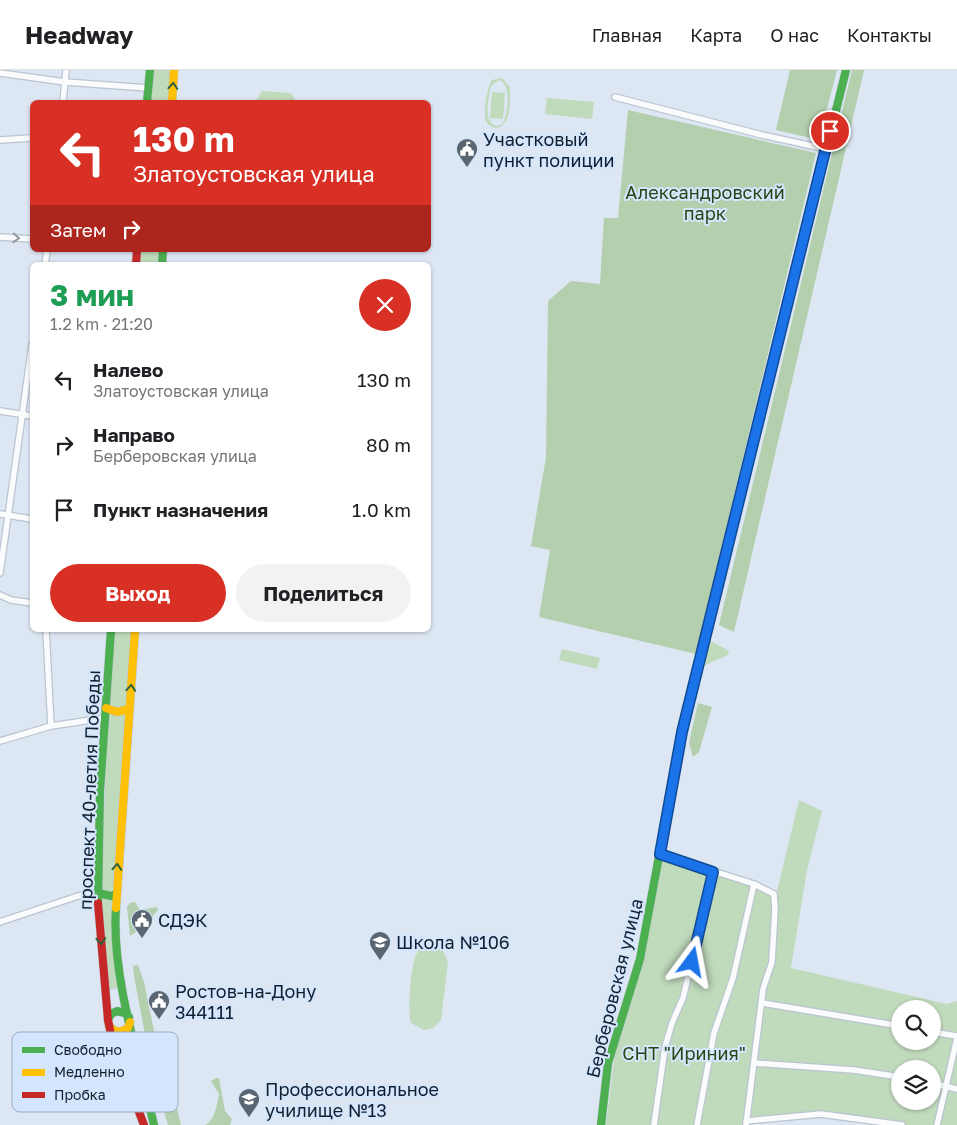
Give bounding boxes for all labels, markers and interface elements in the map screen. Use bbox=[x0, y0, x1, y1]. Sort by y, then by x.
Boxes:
text: Headway bbox=[25, 20, 133, 49]
text: Главная bbox=[592, 24, 662, 46]
text: Карта bbox=[690, 24, 742, 46]
text: О нас bbox=[770, 24, 819, 46]
text: Контакты bbox=[847, 24, 932, 46]
one-way arrow bbox=[168, 82, 179, 90]
pin bbox=[809, 110, 851, 152]
icon: arrive bbox=[816, 117, 844, 145]
text: 130 m bbox=[133, 118, 235, 160]
icon: left bbox=[50, 120, 115, 185]
place label: Участковый пункт полиции bbox=[483, 128, 615, 171]
public building icon: Участковый пункт полиции bbox=[455, 137, 479, 168]
text: Златоустовская улица bbox=[133, 160, 375, 187]
park label: Александровский парк bbox=[625, 181, 785, 224]
icon: right bbox=[117, 215, 145, 243]
text: Затем bbox=[50, 218, 107, 241]
one-way arrow bbox=[13, 232, 21, 243]
text: 3 мин bbox=[50, 277, 134, 313]
button: close bbox=[359, 279, 411, 331]
text: 1.2 km · 21:20 bbox=[50, 314, 153, 334]
text: Налево bbox=[93, 358, 163, 381]
icon: left bbox=[50, 366, 78, 394]
text: 130 m bbox=[357, 368, 411, 391]
text: Златоустовская улица bbox=[93, 381, 269, 401]
text: Направо bbox=[93, 423, 175, 446]
icon: right bbox=[50, 431, 78, 459]
text: 80 m bbox=[366, 433, 411, 456]
text: Берберовская улица bbox=[93, 446, 257, 466]
icon: arrive bbox=[50, 496, 78, 524]
text: Пункт назначения bbox=[93, 498, 268, 521]
text: 1.0 km bbox=[352, 498, 411, 521]
button: Выход bbox=[50, 564, 226, 622]
button: Поделиться bbox=[236, 564, 411, 622]
street label: проспект 40-летия Победы bbox=[74, 670, 104, 910]
one-way arrow bbox=[125, 683, 136, 691]
one-way arrow bbox=[112, 863, 123, 871]
street label: Берберовская улица bbox=[581, 896, 647, 1080]
public building icon: СДЭК bbox=[130, 908, 154, 939]
place label: СДЭК bbox=[158, 909, 208, 931]
school or university icon: Школа №106 bbox=[368, 930, 392, 961]
place label: Школа №106 bbox=[396, 931, 510, 953]
position arrow bbox=[665, 935, 717, 987]
one-way arrow bbox=[96, 937, 107, 945]
place label: Ростов-на-Дону 344111 bbox=[175, 980, 316, 1023]
public building icon: Ростов-на-Дону 344111 bbox=[147, 989, 171, 1020]
map controls bbox=[891, 1000, 941, 1110]
button: search bbox=[891, 1000, 941, 1050]
legend bbox=[12, 1032, 178, 1112]
text: Свободно bbox=[54, 1041, 122, 1058]
park label: СНТ "Ириния" bbox=[622, 1042, 746, 1064]
button: layers bbox=[891, 1060, 941, 1110]
text: Медленно bbox=[54, 1063, 125, 1080]
place label: Профессиональное училище №13 bbox=[265, 1078, 439, 1121]
text: Пробка bbox=[54, 1086, 106, 1103]
school or university icon: Профессиональное училище №13 bbox=[237, 1087, 261, 1118]

